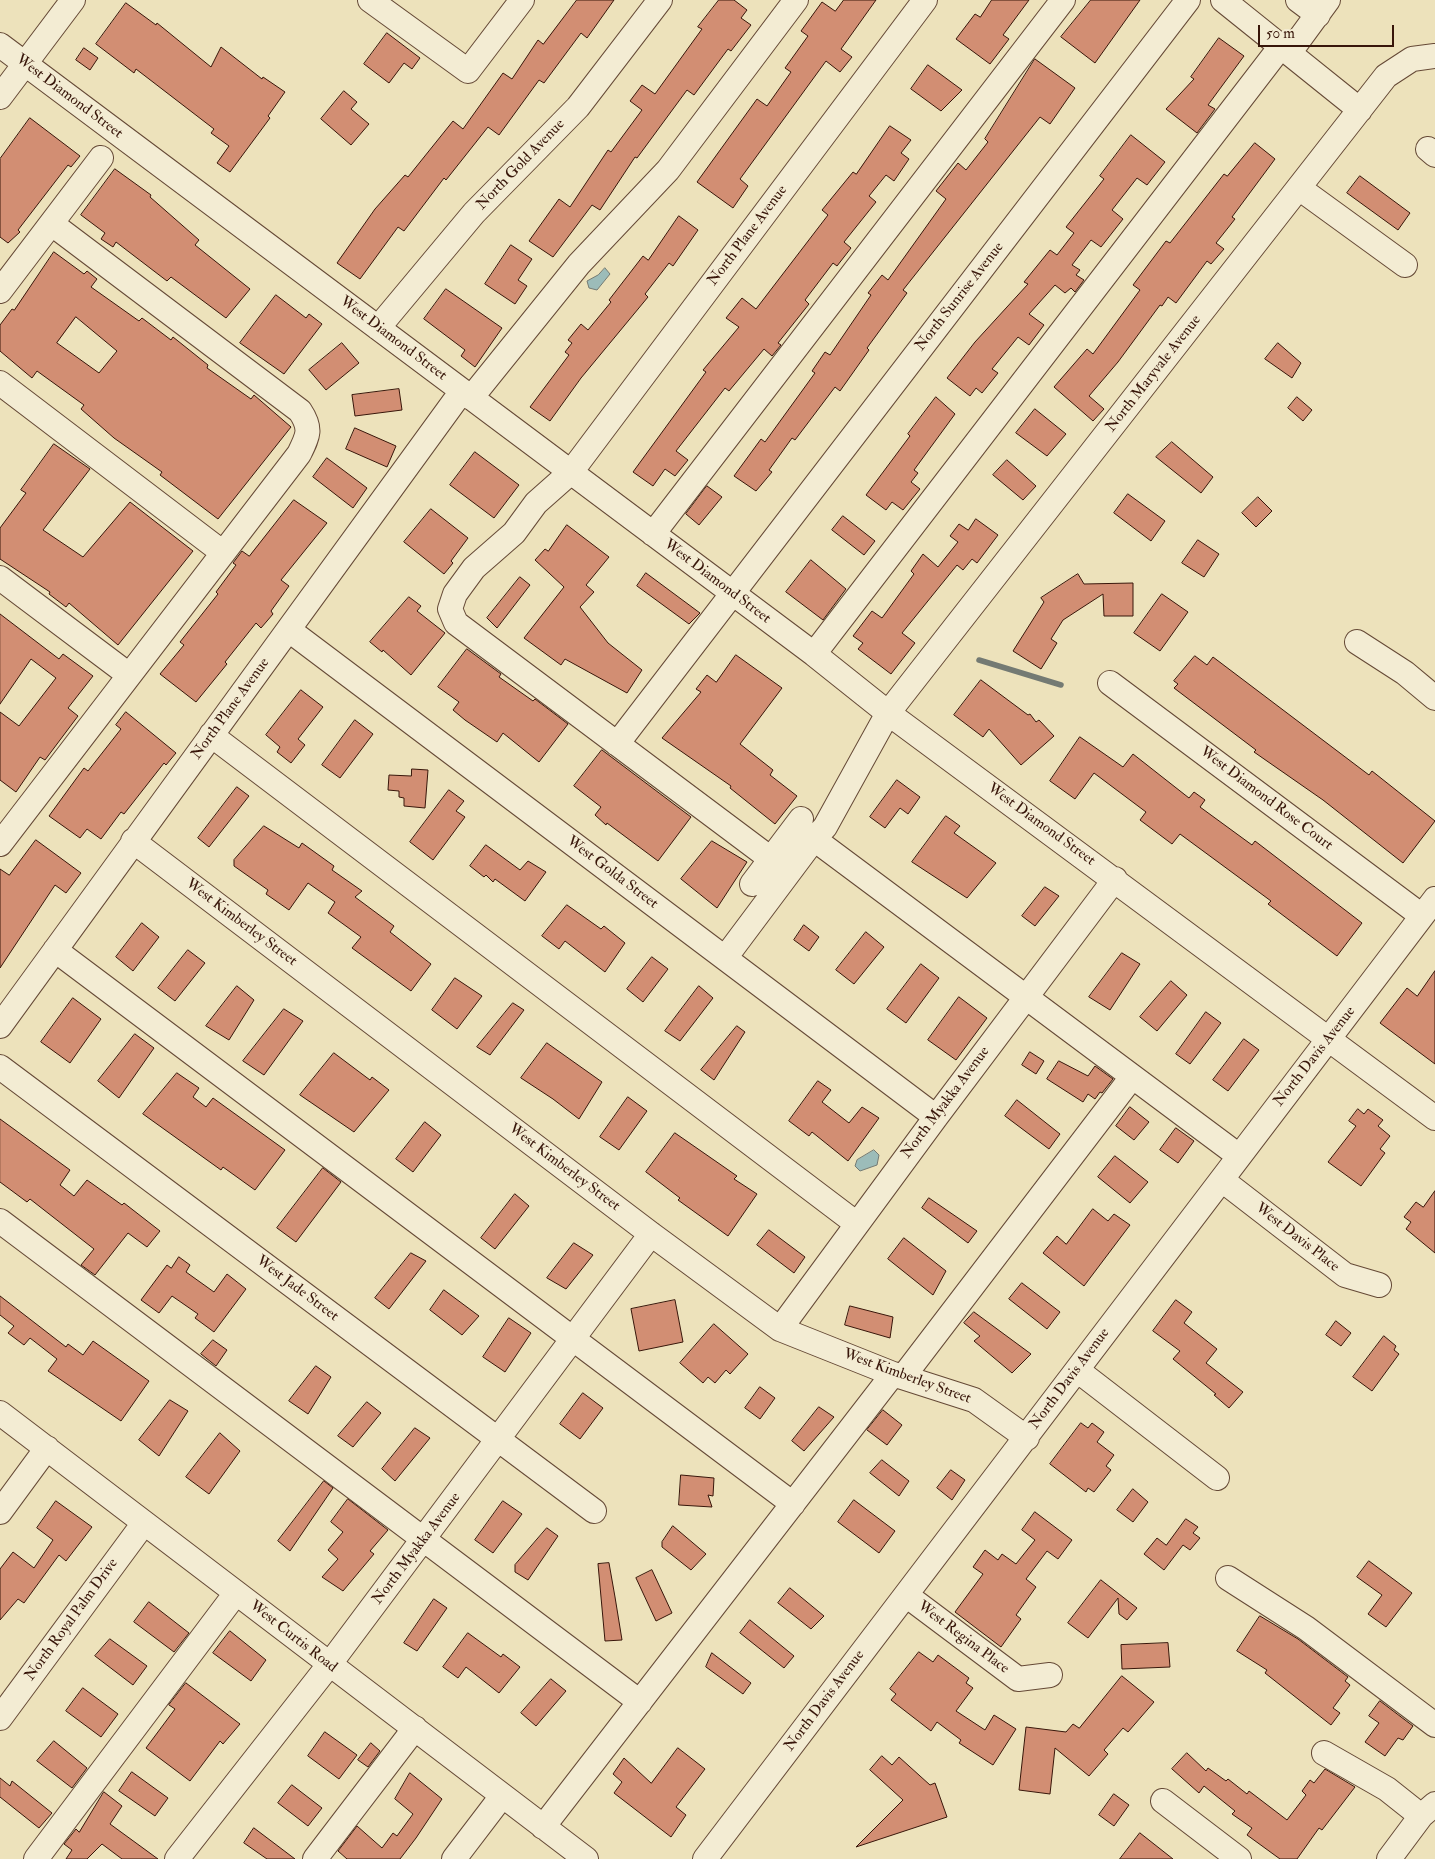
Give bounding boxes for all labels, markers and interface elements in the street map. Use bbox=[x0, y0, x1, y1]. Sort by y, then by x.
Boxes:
scale bar bbox=[1260, 15, 1396, 47]
text: 50 m bbox=[1266, 24, 1295, 43]
street label: West Diamond Street bbox=[12, 51, 126, 143]
street label: North Gold Avenue bbox=[473, 116, 569, 214]
street label: North Plane Avenue bbox=[704, 182, 792, 290]
street label: North Sunrise Avenue bbox=[912, 239, 1008, 355]
street label: West Diamond Street bbox=[336, 293, 450, 385]
street label: North Maryvale Avenue bbox=[1103, 312, 1205, 436]
street label: West Diamond Street bbox=[660, 536, 774, 628]
street label: North Plane Avenue bbox=[188, 655, 274, 763]
street label: West Diamond Rose Court bbox=[1196, 743, 1336, 855]
street label: West Diamond Street bbox=[984, 780, 1098, 870]
street label: West Golda Street bbox=[563, 833, 661, 913]
street label: West Kimberley Street bbox=[182, 875, 300, 971]
street label: North Davis Avenue bbox=[1270, 1003, 1360, 1111]
street label: North Myakka Avenue bbox=[898, 1043, 994, 1163]
street label: West Kimberley Street bbox=[505, 1120, 623, 1216]
street label: West Davis Place bbox=[1252, 1200, 1342, 1276]
street label: West Jade Street bbox=[252, 1252, 342, 1326]
street label: North Davis Avenue bbox=[1026, 1325, 1114, 1433]
street label: West Kimberley Street bbox=[841, 1346, 973, 1408]
street label: North Myakka Avenue bbox=[369, 1489, 465, 1609]
street label: North Royal Palm Drive bbox=[22, 1555, 122, 1685]
street label: West Curtis Road bbox=[246, 1597, 340, 1677]
street label: West Regina Place bbox=[914, 1598, 1012, 1678]
street label: North Davis Avenue bbox=[781, 1647, 869, 1755]

